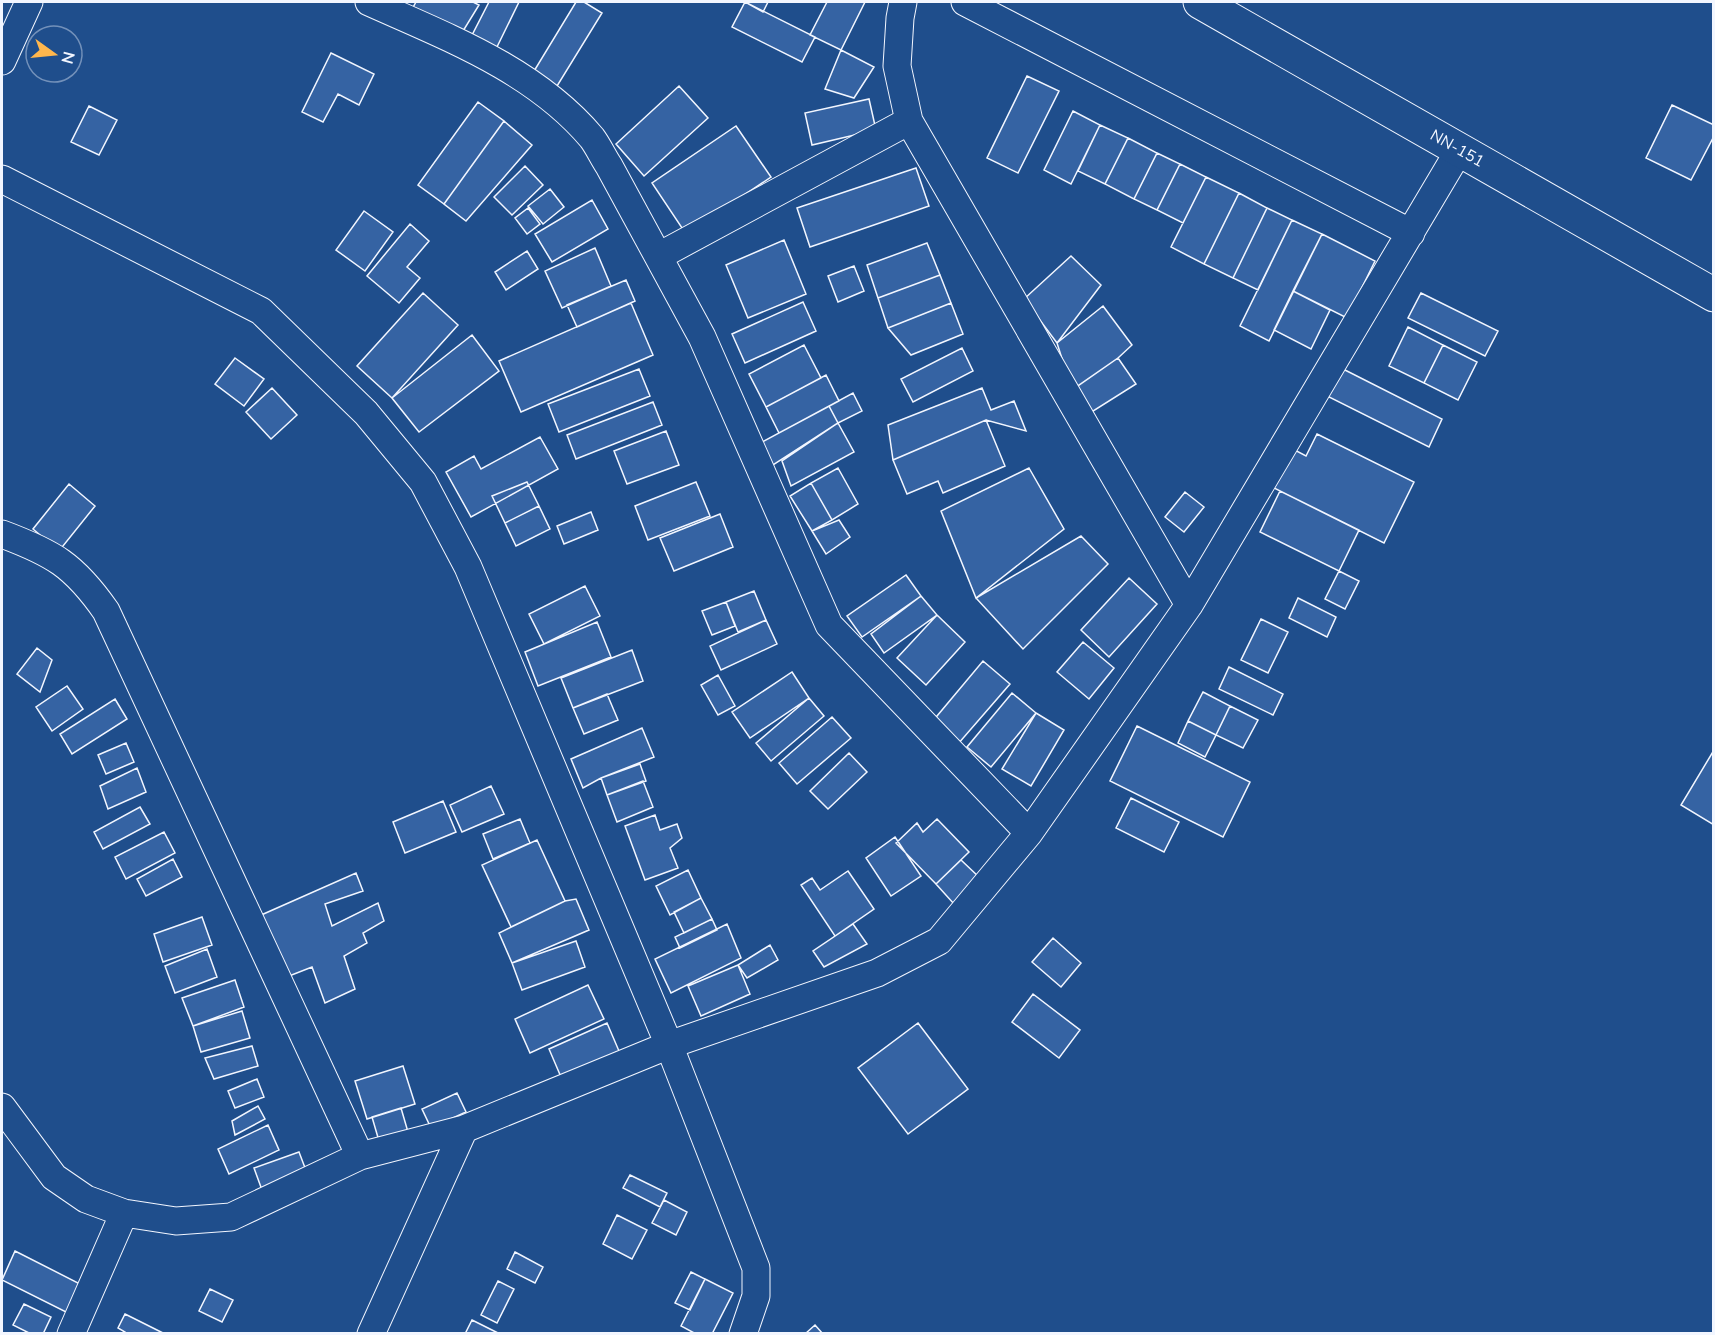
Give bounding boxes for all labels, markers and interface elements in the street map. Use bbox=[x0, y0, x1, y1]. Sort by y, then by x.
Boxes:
north arrow bbox=[24, 24, 84, 84]
text: N bbox=[55, 49, 80, 66]
street label: NN-151 bbox=[1426, 124, 1488, 173]

